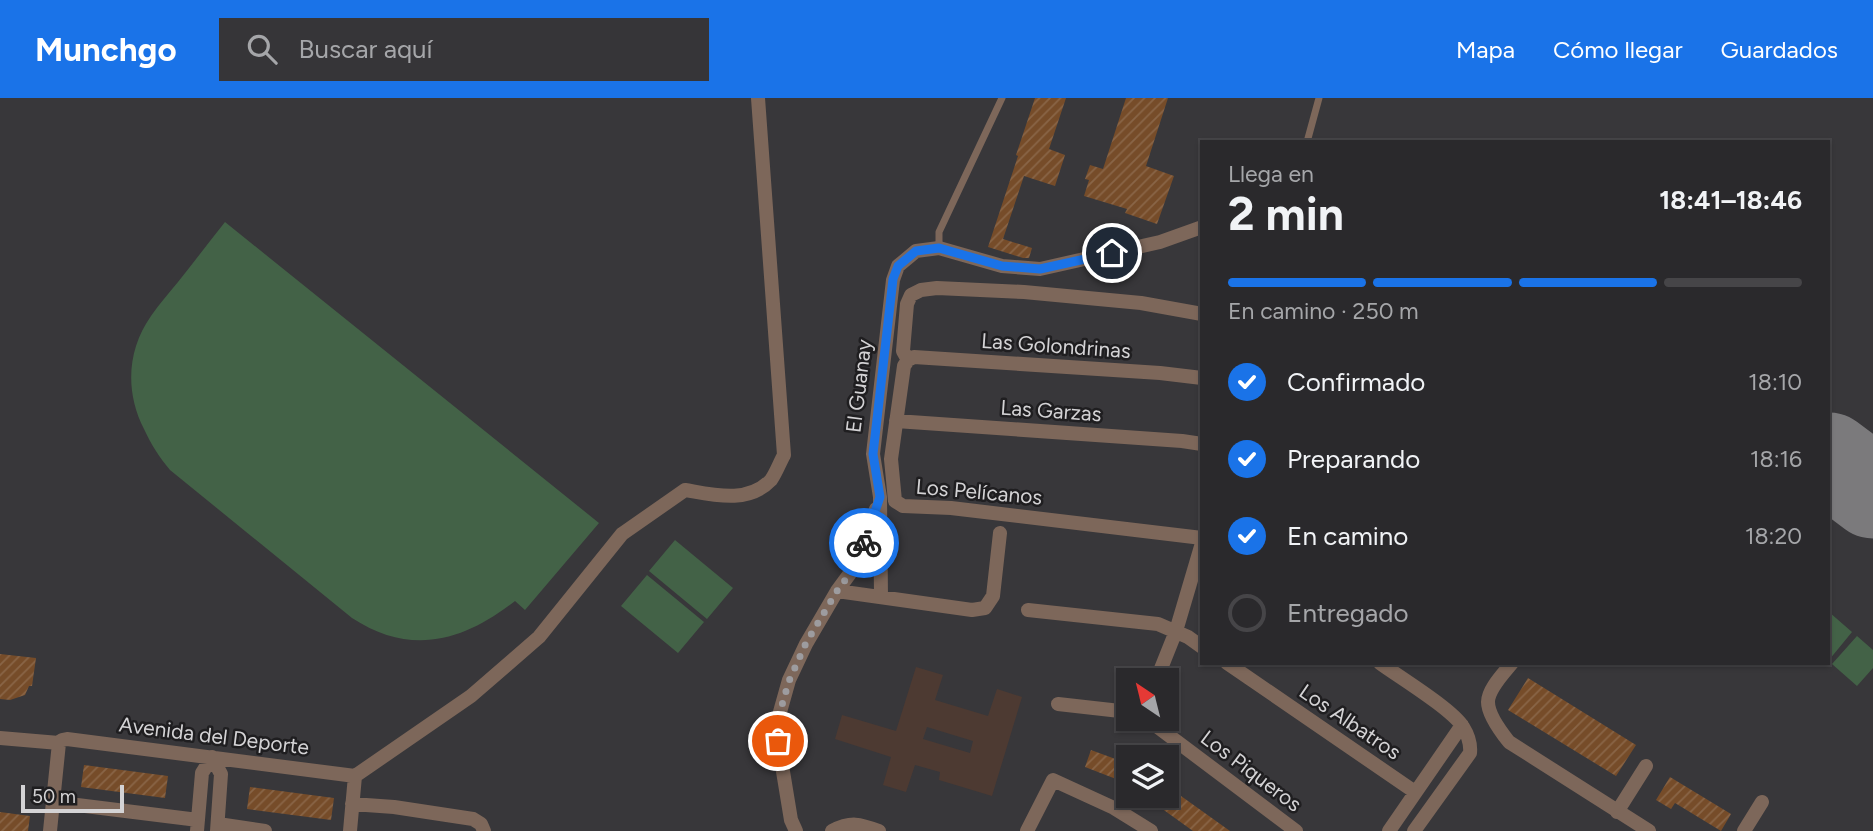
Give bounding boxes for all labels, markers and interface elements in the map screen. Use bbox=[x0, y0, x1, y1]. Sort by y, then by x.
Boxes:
search box bbox=[219, 18, 709, 81]
text: Munchgo bbox=[35, 30, 177, 69]
icon: search bbox=[243, 30, 281, 68]
text: Buscar aquí bbox=[299, 33, 432, 65]
text: Mapa bbox=[1456, 35, 1515, 64]
text: Cómo llegar bbox=[1553, 35, 1683, 64]
text: Guardados bbox=[1721, 35, 1838, 64]
text: Llega en bbox=[1228, 160, 1314, 188]
text: 18:41–18:46 bbox=[1659, 184, 1802, 216]
text: 2 min bbox=[1228, 186, 1344, 242]
pin bbox=[1082, 223, 1142, 283]
icon: home bbox=[1093, 234, 1131, 272]
text: En camino · 250 m bbox=[1228, 297, 1419, 325]
street label: Las Golondrinas bbox=[980, 328, 1132, 363]
street label: El Guanay bbox=[840, 338, 877, 434]
icon: check bbox=[1228, 363, 1266, 401]
text: Confirmado bbox=[1287, 366, 1425, 398]
text: 18:10 bbox=[1748, 368, 1802, 396]
street label: Las Garzas bbox=[1000, 395, 1102, 427]
icon: check bbox=[1228, 440, 1266, 478]
text: Preparando bbox=[1287, 443, 1420, 475]
text: 18:16 bbox=[1750, 445, 1802, 473]
street label: Los Pelícanos bbox=[915, 474, 1043, 509]
courier bbox=[829, 508, 899, 578]
icon: check bbox=[1228, 517, 1266, 555]
text: En camino bbox=[1287, 520, 1408, 552]
text: 18:20 bbox=[1745, 522, 1802, 550]
icon: bike bbox=[845, 524, 883, 562]
text: Entregado bbox=[1287, 597, 1409, 629]
north arrow bbox=[1116, 668, 1180, 732]
map controls bbox=[1116, 668, 1179, 808]
street label: Los Albatros bbox=[1295, 679, 1406, 765]
street label: Avenida del Deporte bbox=[118, 711, 311, 760]
pin bbox=[748, 711, 808, 771]
icon: bag bbox=[759, 722, 797, 760]
street label: Los Piqueros bbox=[1196, 725, 1307, 817]
button: layers bbox=[1116, 745, 1179, 808]
scale bar bbox=[21, 782, 124, 814]
text: 50 m bbox=[32, 785, 76, 808]

